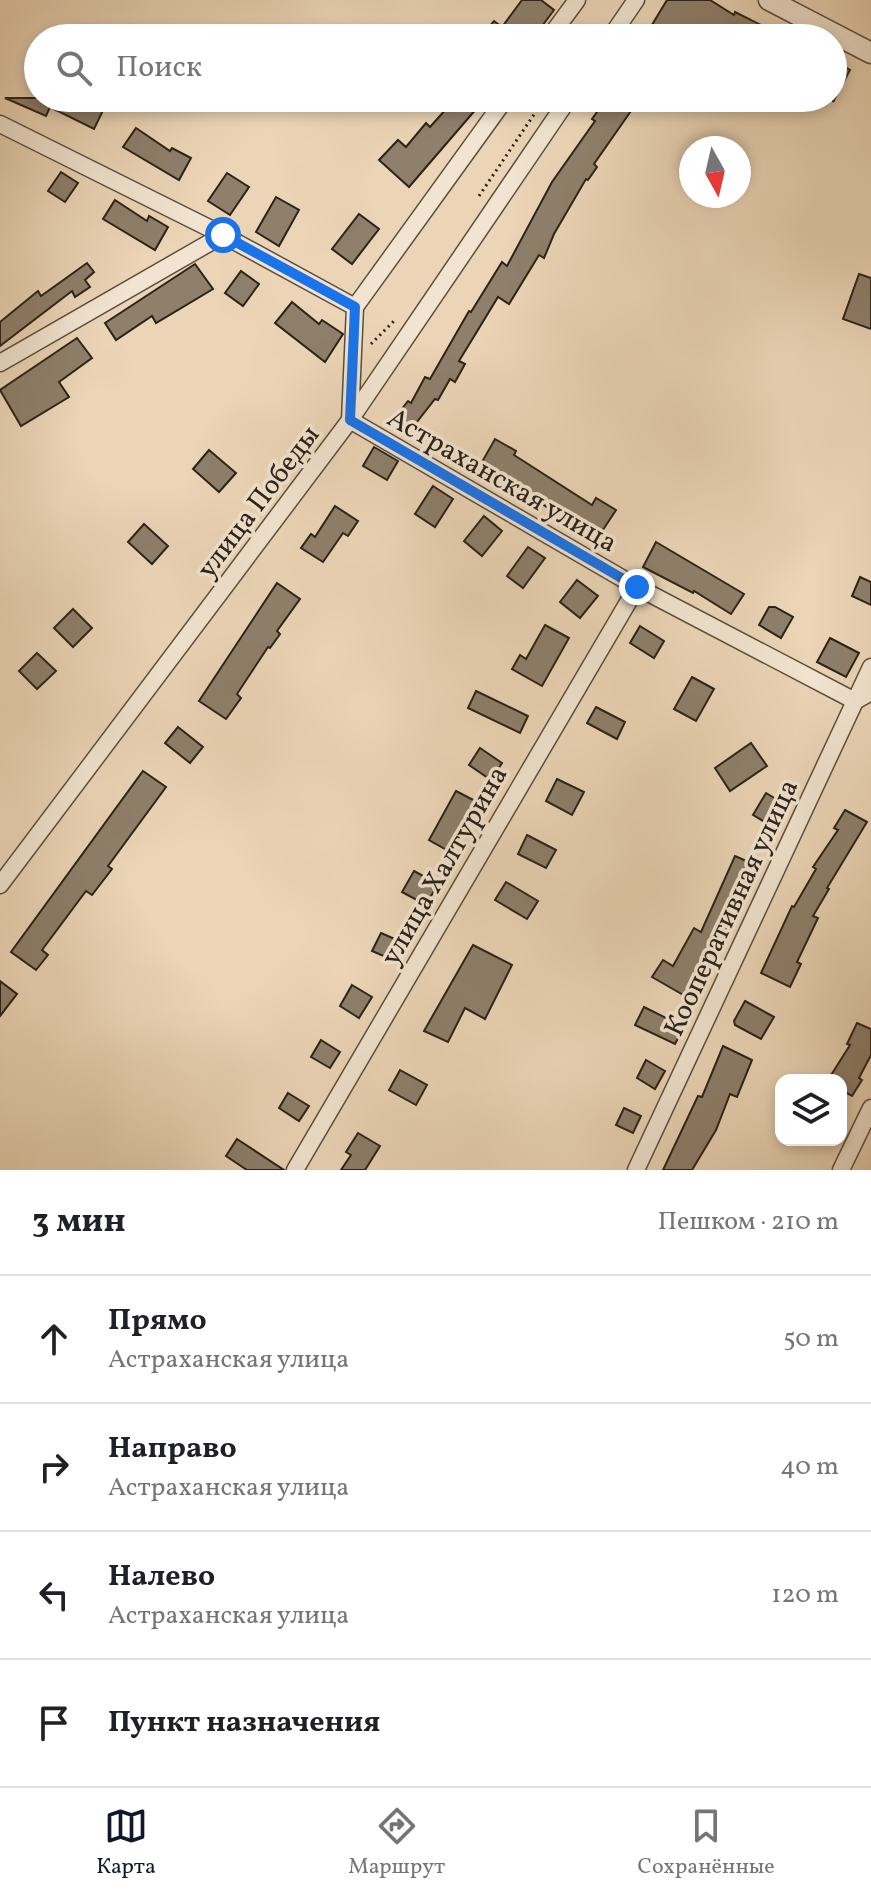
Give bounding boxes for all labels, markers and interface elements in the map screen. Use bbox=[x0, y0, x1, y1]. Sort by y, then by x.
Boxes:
search box bbox=[24, 24, 847, 112]
icon: search bbox=[52, 46, 96, 90]
text: Поиск bbox=[116, 47, 202, 89]
north arrow bbox=[679, 136, 751, 208]
route start bbox=[205, 217, 241, 253]
street label: Астраханская улица bbox=[379, 399, 624, 563]
street label: улица Победы bbox=[188, 418, 330, 587]
route end bbox=[619, 569, 655, 605]
street label: улица Халтурина bbox=[372, 759, 518, 973]
street label: Кооперативная улица bbox=[656, 773, 809, 1043]
map controls bbox=[775, 1074, 847, 1146]
button: layers bbox=[775, 1074, 847, 1146]
text: 3 мин bbox=[32, 1199, 126, 1246]
text: Пешком · 210 m bbox=[658, 1204, 839, 1240]
text: Прямо bbox=[108, 1300, 207, 1342]
icon: ahead bbox=[32, 1317, 76, 1361]
text: 50 m bbox=[783, 1321, 839, 1357]
text: Астраханская улица bbox=[108, 1342, 349, 1378]
text: Направо bbox=[108, 1428, 237, 1470]
icon: right bbox=[32, 1445, 76, 1489]
text: 40 m bbox=[780, 1449, 839, 1485]
text: Астраханская улица bbox=[108, 1470, 349, 1506]
text: Налево bbox=[108, 1556, 215, 1598]
icon: left bbox=[32, 1573, 76, 1617]
text: 120 m bbox=[771, 1577, 839, 1613]
text: Астраханская улица bbox=[108, 1598, 349, 1634]
icon: arrive bbox=[32, 1701, 76, 1745]
text: Пункт назначения bbox=[108, 1702, 380, 1744]
tab: Карта bbox=[96, 1804, 156, 1883]
tab: Маршрут bbox=[348, 1804, 445, 1883]
tab: Сохранённые bbox=[638, 1804, 775, 1883]

